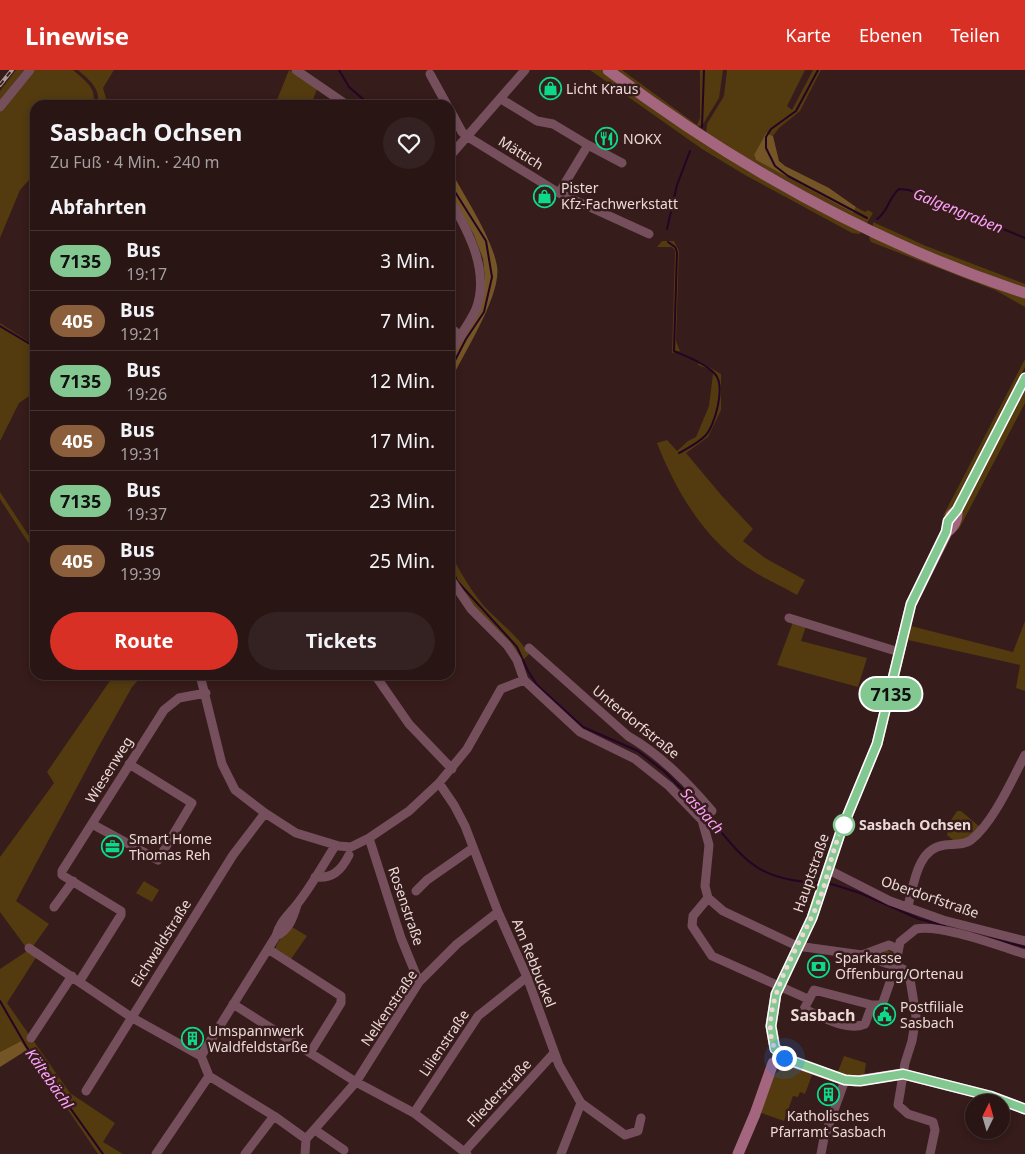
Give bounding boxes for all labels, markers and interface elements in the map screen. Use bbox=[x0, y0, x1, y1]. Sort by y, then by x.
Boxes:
text: Linewise bbox=[25, 19, 129, 52]
text: Karte bbox=[786, 23, 831, 47]
text: Ebenen bbox=[859, 23, 923, 47]
text: Teilen bbox=[951, 23, 1000, 47]
shop icon: Licht Kraus bbox=[538, 77, 562, 101]
place label: Licht Kraus bbox=[566, 79, 639, 98]
text: Sasbach Ochsen bbox=[50, 115, 242, 148]
button: heart bbox=[383, 117, 435, 169]
restaurant icon: NOKX bbox=[595, 127, 619, 151]
place label: NOKX bbox=[623, 129, 662, 148]
street label: Mättich bbox=[495, 131, 547, 174]
text: Zu Fuß · 4 Min. · 240 m bbox=[50, 151, 219, 173]
place label: Pister Kfz-Fachwerkstatt bbox=[561, 178, 678, 213]
water label: Galgengraben bbox=[911, 183, 1006, 237]
shop icon: Pister Kfz-Fachwerkstatt bbox=[533, 184, 557, 208]
text: Abfahrten bbox=[50, 194, 147, 220]
text: Bus bbox=[126, 237, 161, 263]
text: 3 Min. bbox=[380, 248, 435, 274]
text: 7135 bbox=[60, 249, 101, 273]
text: 19:17 bbox=[126, 263, 167, 285]
text: Bus bbox=[120, 297, 155, 323]
text: 7 Min. bbox=[380, 308, 435, 334]
text: 405 bbox=[62, 309, 93, 333]
text: 19:21 bbox=[120, 323, 161, 345]
text: Bus bbox=[126, 357, 161, 383]
text: 12 Min. bbox=[369, 368, 435, 394]
text: 7135 bbox=[60, 369, 101, 393]
text: 19:26 bbox=[126, 383, 167, 405]
text: Bus bbox=[120, 417, 155, 443]
text: 17 Min. bbox=[369, 428, 435, 454]
text: 405 bbox=[62, 429, 93, 453]
text: 19:31 bbox=[120, 443, 161, 465]
text: Bus bbox=[126, 477, 161, 503]
text: 23 Min. bbox=[369, 488, 435, 514]
text: 7135 bbox=[60, 489, 101, 513]
text: 19:37 bbox=[126, 503, 167, 525]
text: Bus bbox=[120, 537, 155, 563]
text: 25 Min. bbox=[369, 548, 435, 574]
text: 405 bbox=[62, 549, 93, 573]
text: 19:39 bbox=[120, 563, 161, 585]
button: Route bbox=[50, 612, 238, 670]
button: Tickets bbox=[248, 612, 435, 670]
line badge: 7135 bbox=[856, 678, 926, 710]
street label: Unterdorfstraße bbox=[589, 681, 684, 763]
text: 7135 bbox=[870, 682, 912, 706]
street label: Wiesenweg bbox=[81, 733, 137, 807]
water label: Sasbach bbox=[677, 783, 729, 838]
marker: Sasbach Ochsen bbox=[833, 814, 855, 836]
place label: Sasbach Ochsen bbox=[859, 815, 971, 834]
place label: Smart Home Thomas Reh bbox=[129, 829, 212, 864]
street label: Hauptstraße bbox=[788, 831, 833, 915]
office icon: Smart Home Thomas Reh bbox=[101, 835, 125, 859]
street label: Rosenstraße bbox=[384, 864, 429, 948]
street label: Oberdorfstraße bbox=[879, 871, 982, 922]
street label: Eichwaldstraße bbox=[126, 895, 195, 990]
street label: Am Rebbuckel bbox=[508, 916, 561, 1010]
place label: Sparkasse Offenburg/Ortenau bbox=[835, 948, 964, 983]
bank icon: Sparkasse Offenburg/Ortenau bbox=[807, 954, 831, 978]
street label: Nelkenstraße bbox=[356, 966, 421, 1050]
place label: Postfiliale Sasbach bbox=[900, 997, 964, 1032]
public building icon: Postfiliale Sasbach bbox=[872, 1003, 896, 1027]
district label: Sasbach bbox=[791, 1004, 855, 1026]
street label: Lilienstraße bbox=[414, 1006, 473, 1080]
place label: Umspannwerk Waldfeldstarße bbox=[208, 1021, 308, 1056]
building icon: Umspannwerk Waldfeldstarße bbox=[180, 1027, 204, 1051]
water label: Kältebächl bbox=[22, 1044, 79, 1114]
your location bbox=[772, 1046, 797, 1071]
street label: Fliederstraße bbox=[462, 1054, 535, 1131]
building icon: Katholisches Pfarramt Sasbach bbox=[816, 1082, 840, 1106]
north arrow bbox=[965, 1094, 1010, 1139]
map controls bbox=[965, 1094, 1010, 1139]
place label: Katholisches Pfarramt Sasbach bbox=[770, 1106, 886, 1141]

